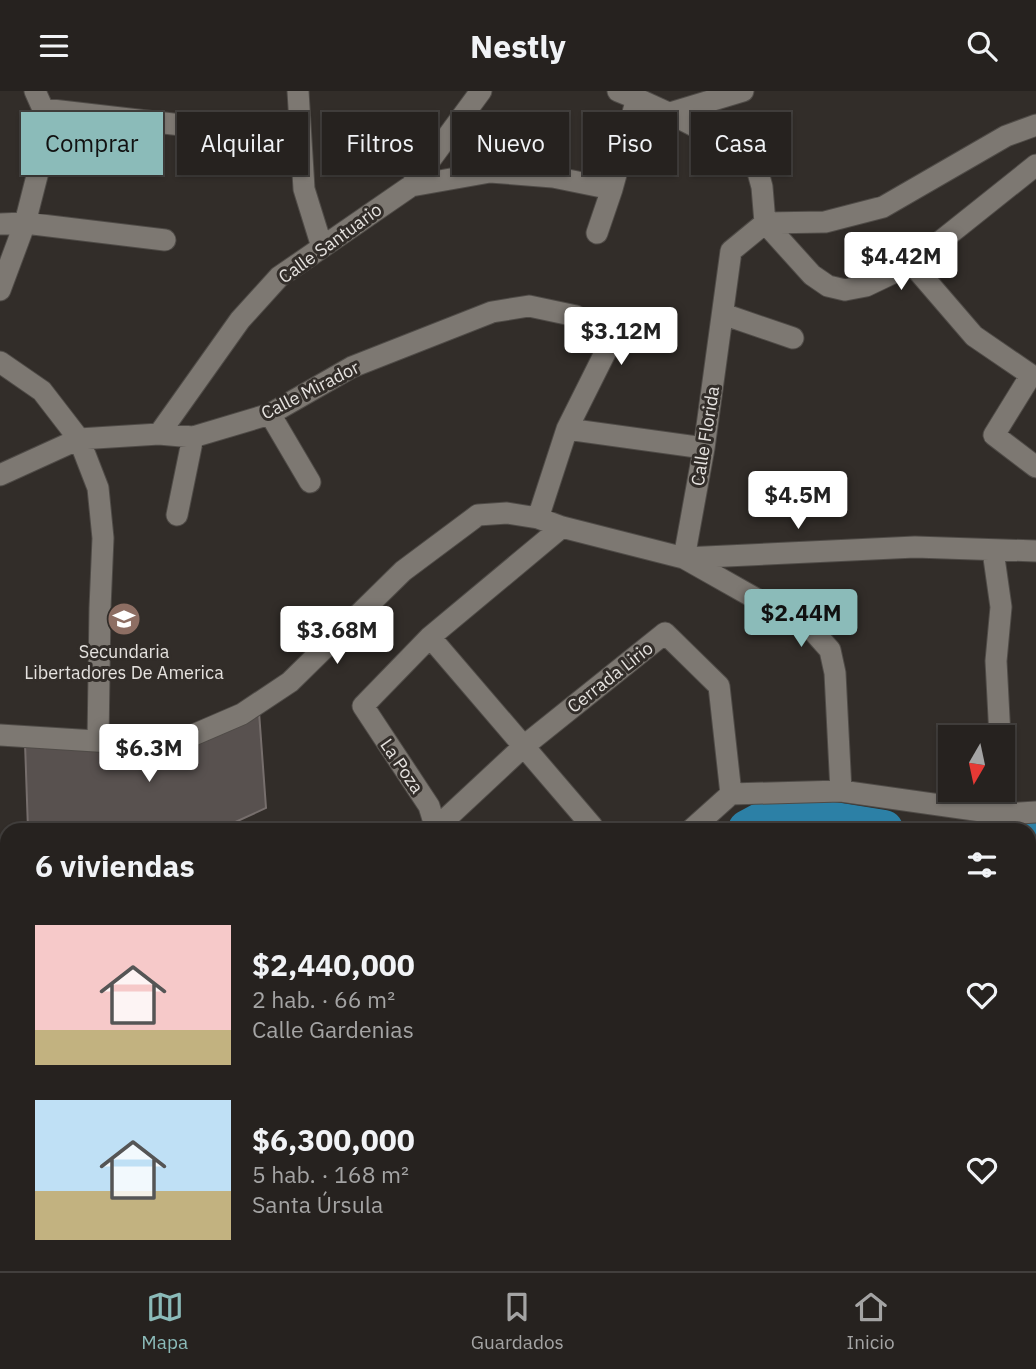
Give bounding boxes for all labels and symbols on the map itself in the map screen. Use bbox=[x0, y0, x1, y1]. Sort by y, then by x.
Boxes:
street label: Calle Santuario bbox=[274, 198, 386, 288]
pin: $4.42M bbox=[844, 233, 958, 292]
pin: $3.12M bbox=[564, 307, 678, 367]
street label: Calle Mirador bbox=[257, 355, 363, 425]
street label: Calle Florida bbox=[686, 384, 724, 488]
pin: $4.5M bbox=[749, 471, 847, 531]
pin: $2.44M bbox=[744, 589, 858, 649]
school or university icon: Secundaria Libertadores De America bbox=[105, 600, 143, 638]
pin: $3.68M bbox=[280, 607, 394, 666]
street label: Cerrada Lirio bbox=[562, 636, 658, 718]
place label: Secundaria Libertadores De America bbox=[24, 640, 224, 684]
pin: $6.3M bbox=[100, 725, 198, 784]
north arrow bbox=[938, 725, 1015, 801]
street label: La Poza bbox=[375, 734, 429, 798]

